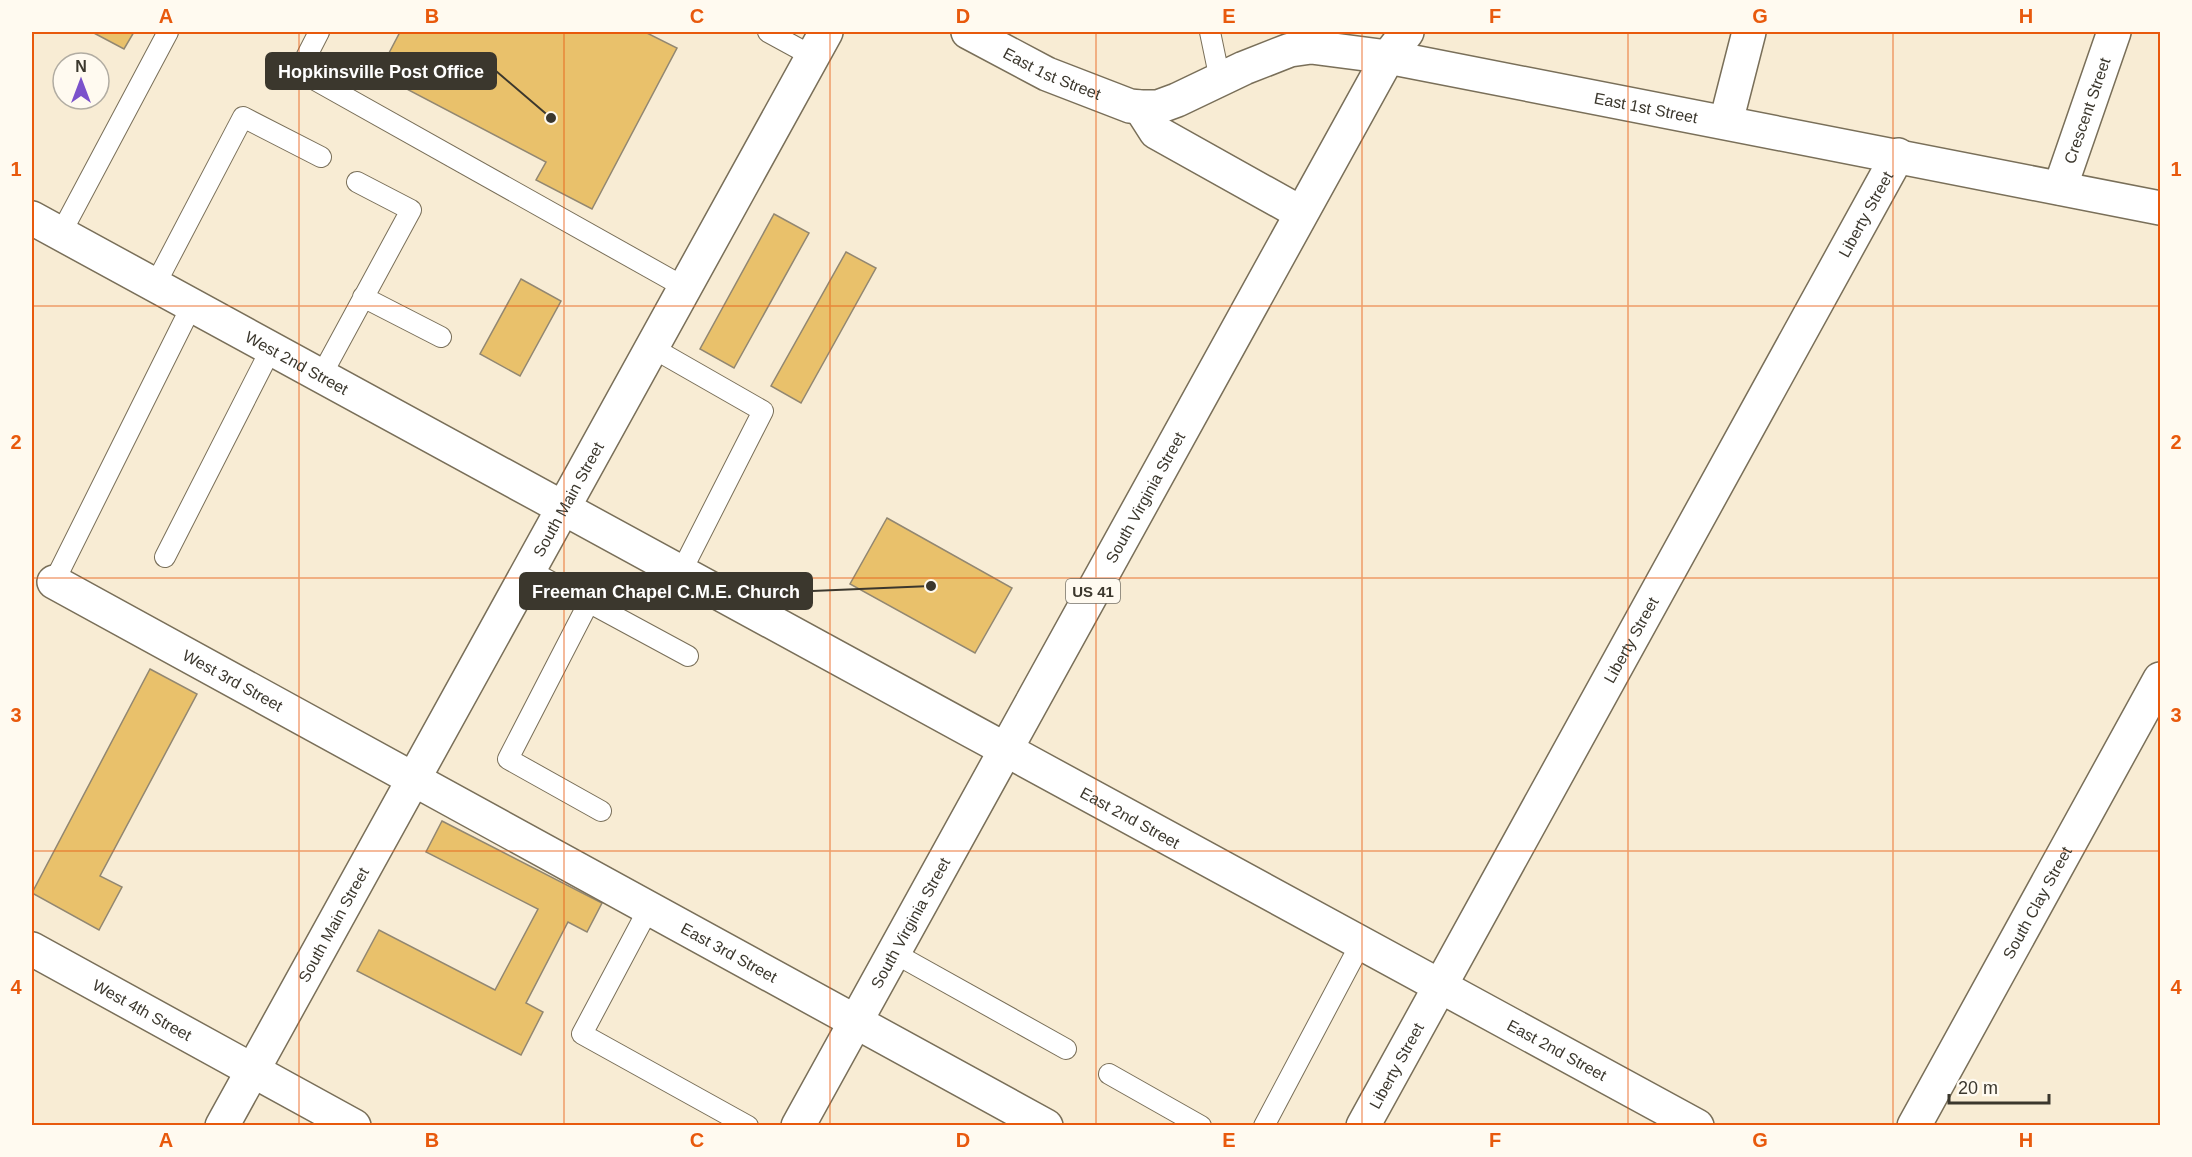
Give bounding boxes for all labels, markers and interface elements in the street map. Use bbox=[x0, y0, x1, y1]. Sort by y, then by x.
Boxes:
text: A bbox=[159, 5, 173, 27]
text: B bbox=[425, 5, 439, 27]
text: C bbox=[690, 5, 704, 27]
text: D bbox=[956, 5, 970, 27]
text: E bbox=[1222, 5, 1236, 27]
text: F bbox=[1489, 5, 1501, 27]
text: G bbox=[1752, 5, 1768, 27]
text: H bbox=[2019, 5, 2033, 27]
street label: East 1st Street bbox=[1001, 44, 1104, 103]
north arrow bbox=[51, 51, 111, 111]
callout: Hopkinsville Post Office bbox=[266, 53, 496, 89]
street label: Crescent Street bbox=[2061, 55, 2113, 166]
text: N bbox=[75, 58, 87, 75]
text: Hopkinsville Post Office bbox=[278, 62, 484, 82]
street label: East 1st Street bbox=[1593, 89, 1700, 126]
text: 1 bbox=[10, 158, 22, 180]
text: 1 bbox=[2170, 158, 2182, 180]
street label: Liberty Street bbox=[1835, 168, 1896, 260]
street label: West 2nd Street bbox=[243, 328, 352, 398]
street label: South Virginia Street bbox=[1102, 429, 1188, 566]
text: 2 bbox=[10, 431, 22, 453]
text: 2 bbox=[2170, 431, 2182, 453]
street label: South Main Street bbox=[530, 438, 607, 559]
callout: Freeman Chapel C.M.E. Church bbox=[520, 573, 812, 609]
road number: US 41 bbox=[1066, 579, 1120, 603]
text: Freeman Chapel C.M.E. Church bbox=[532, 582, 800, 602]
street label: Liberty Street bbox=[1600, 594, 1662, 686]
street label: West 3rd Street bbox=[180, 646, 286, 714]
text: 3 bbox=[10, 704, 22, 726]
text: 3 bbox=[2170, 704, 2182, 726]
street label: East 2nd Street bbox=[1078, 783, 1183, 852]
street label: South Clay Street bbox=[1999, 843, 2075, 962]
street label: South Virginia Street bbox=[867, 854, 953, 991]
street label: South Main Street bbox=[295, 864, 372, 985]
street label: East 3rd Street bbox=[678, 919, 781, 986]
text: 4 bbox=[10, 976, 22, 998]
street label: West 4th Street bbox=[90, 976, 195, 1044]
text: 4 bbox=[2170, 976, 2182, 998]
street label: East 2nd Street bbox=[1504, 1016, 1610, 1084]
street label: Liberty Street bbox=[1366, 1019, 1427, 1111]
scale bar bbox=[1949, 1067, 2050, 1105]
text: 20 m bbox=[1958, 1078, 1998, 1098]
text: A bbox=[159, 1129, 173, 1151]
text: B bbox=[425, 1129, 439, 1151]
text: C bbox=[690, 1129, 704, 1151]
text: D bbox=[956, 1129, 970, 1151]
text: E bbox=[1222, 1129, 1236, 1151]
text: F bbox=[1489, 1129, 1501, 1151]
text: G bbox=[1752, 1129, 1768, 1151]
text: H bbox=[2019, 1129, 2033, 1151]

